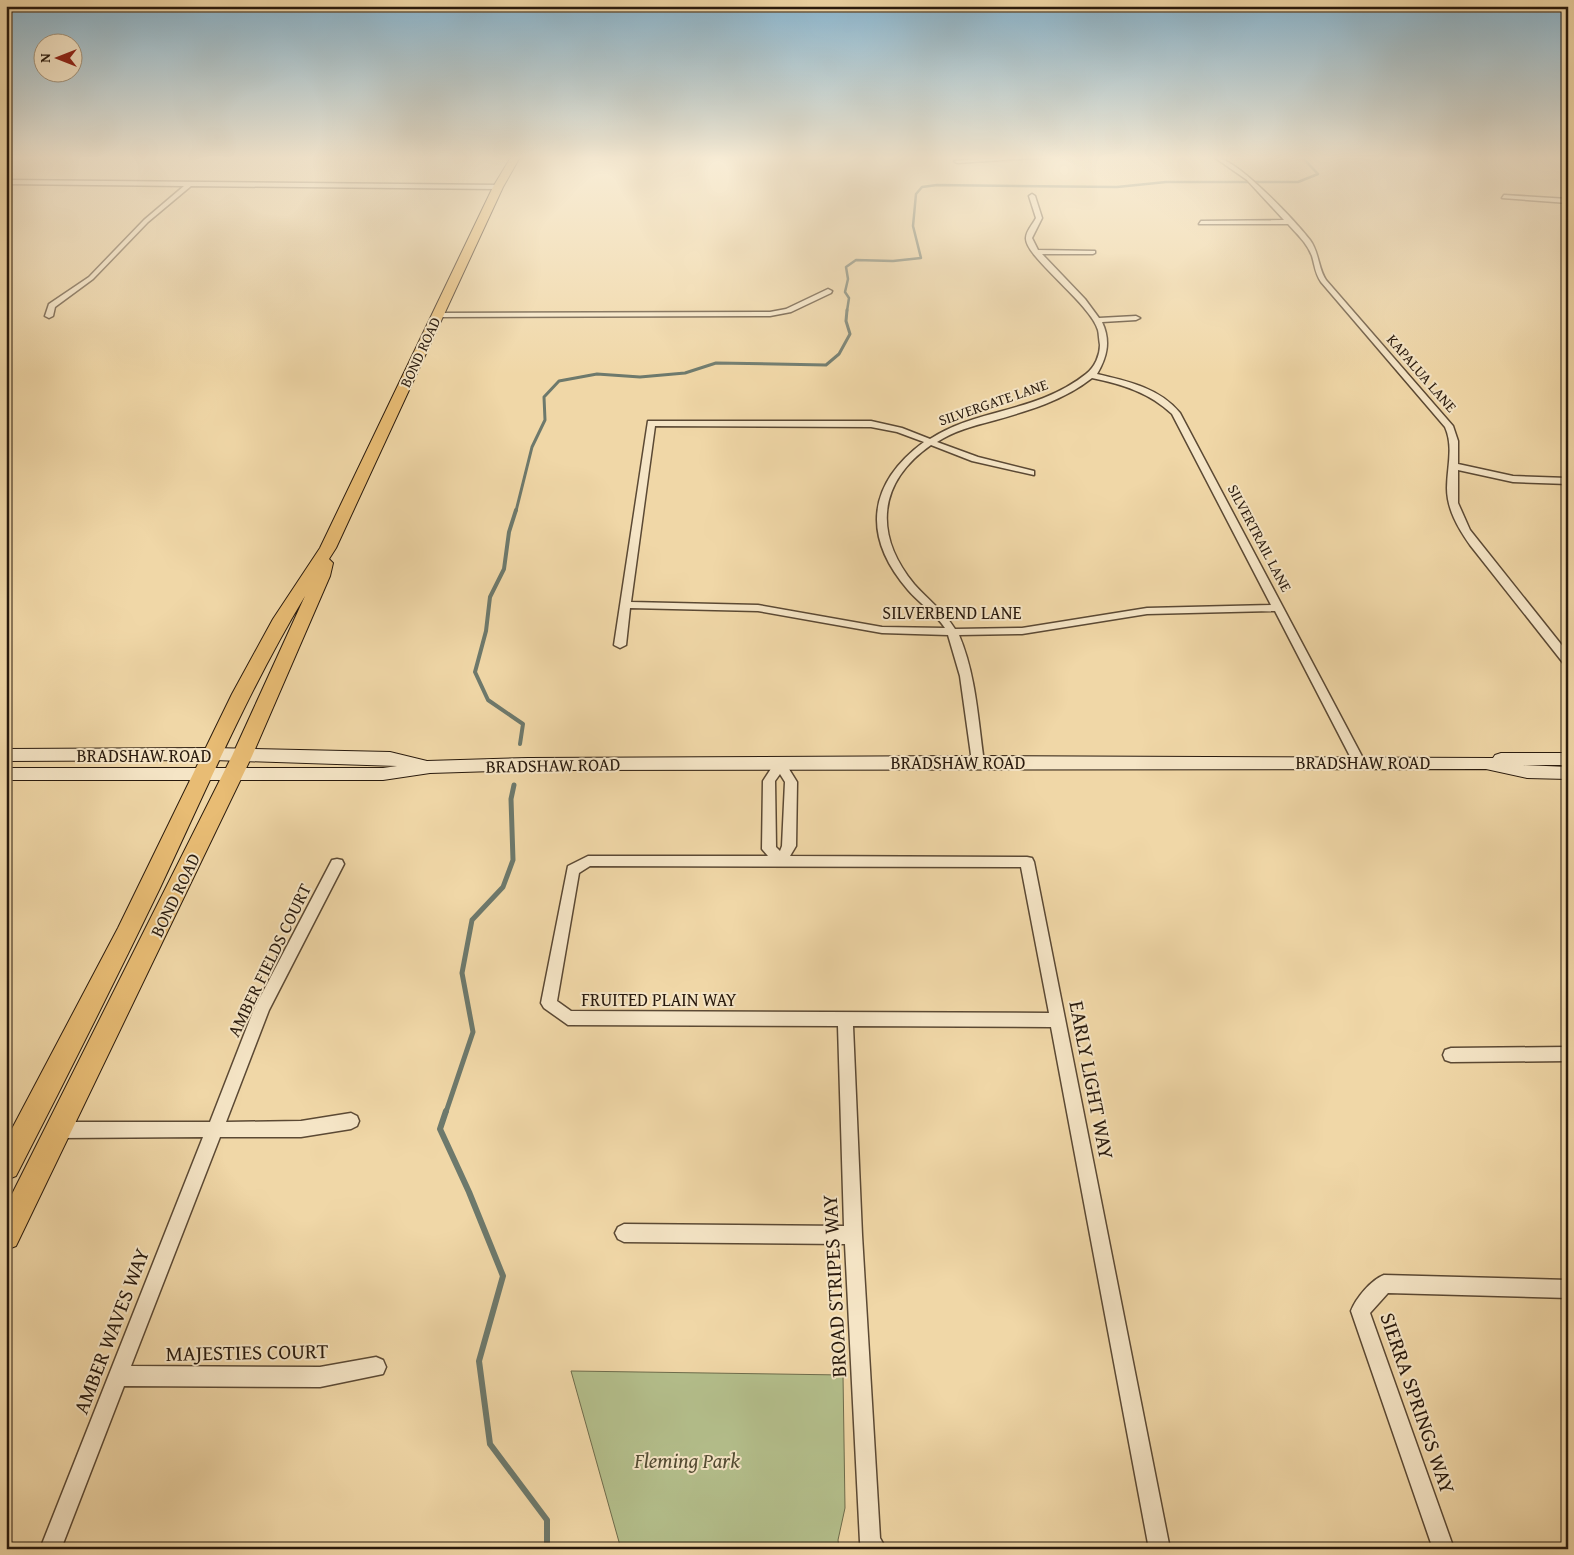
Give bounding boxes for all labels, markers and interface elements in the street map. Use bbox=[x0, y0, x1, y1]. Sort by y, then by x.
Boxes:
north arrow bbox=[32, 32, 82, 82]
text: N bbox=[35, 53, 55, 63]
street label: BOND ROAD bbox=[395, 313, 445, 391]
street label: KAPALUA LANE bbox=[1382, 330, 1462, 417]
street label: SILVERGATE LANE bbox=[936, 373, 1051, 431]
street label: SILVERTRAIL LANE bbox=[1223, 481, 1297, 596]
street label: SILVERBEND LANE bbox=[882, 599, 1022, 626]
street label: BRADSHAW ROAD bbox=[77, 742, 212, 769]
street label: BRADSHAW ROAD bbox=[891, 749, 1026, 776]
street label: BRADSHAW ROAD bbox=[1296, 749, 1431, 776]
street label: BRADSHAW ROAD bbox=[485, 750, 621, 780]
street label: BOND ROAD bbox=[143, 848, 207, 942]
street label: AMBER FIELDS COURT bbox=[220, 879, 318, 1041]
street label: FRUITED PLAIN WAY bbox=[581, 986, 737, 1013]
street label: EARLY LIGHT WAY bbox=[1061, 998, 1123, 1162]
street label: BROAD STRIPES WAY bbox=[814, 1193, 854, 1378]
street label: AMBER WAVES WAY bbox=[65, 1243, 157, 1418]
street label: SIERRA SPRINGS WAY bbox=[1372, 1308, 1464, 1498]
street label: MAJESTIES COURT bbox=[165, 1335, 329, 1369]
park label: Fleming Park bbox=[633, 1445, 740, 1476]

